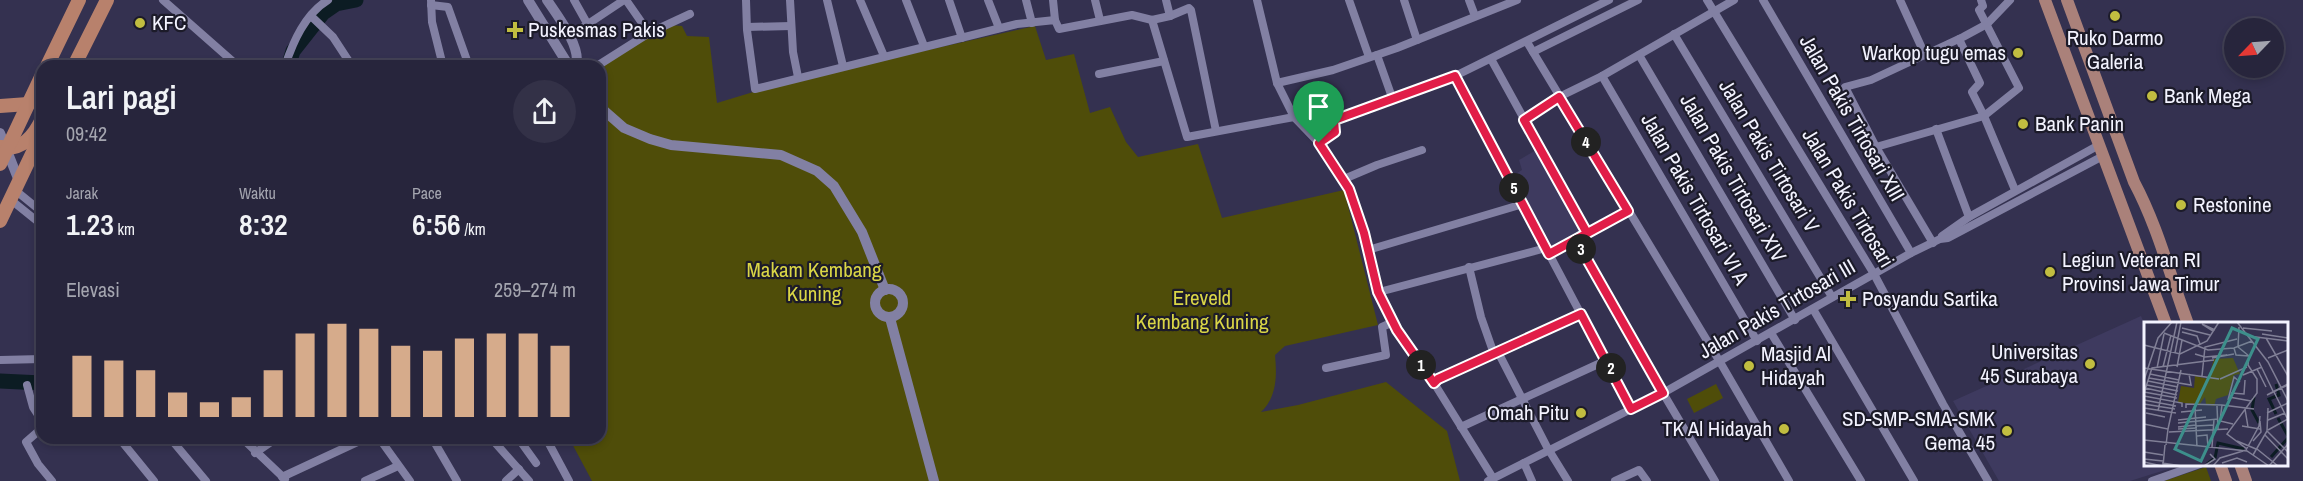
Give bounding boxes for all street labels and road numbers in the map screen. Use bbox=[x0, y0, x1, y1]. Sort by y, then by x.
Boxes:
street label: Jalan Pakis Tirtosari XIII bbox=[1794, 30, 1910, 206]
street label: Jalan Pakis Tirtosari V bbox=[1712, 74, 1827, 238]
street label: Jalan Pakis Tirtosari XIV bbox=[1673, 88, 1794, 268]
street label: Jalan Pakis Tirtosari VI A bbox=[1634, 108, 1757, 290]
street label: Jalan Pakis Tirtosari bbox=[1797, 124, 1899, 272]
street label: Jalan Pakis Tirtosari III bbox=[1693, 252, 1860, 365]

